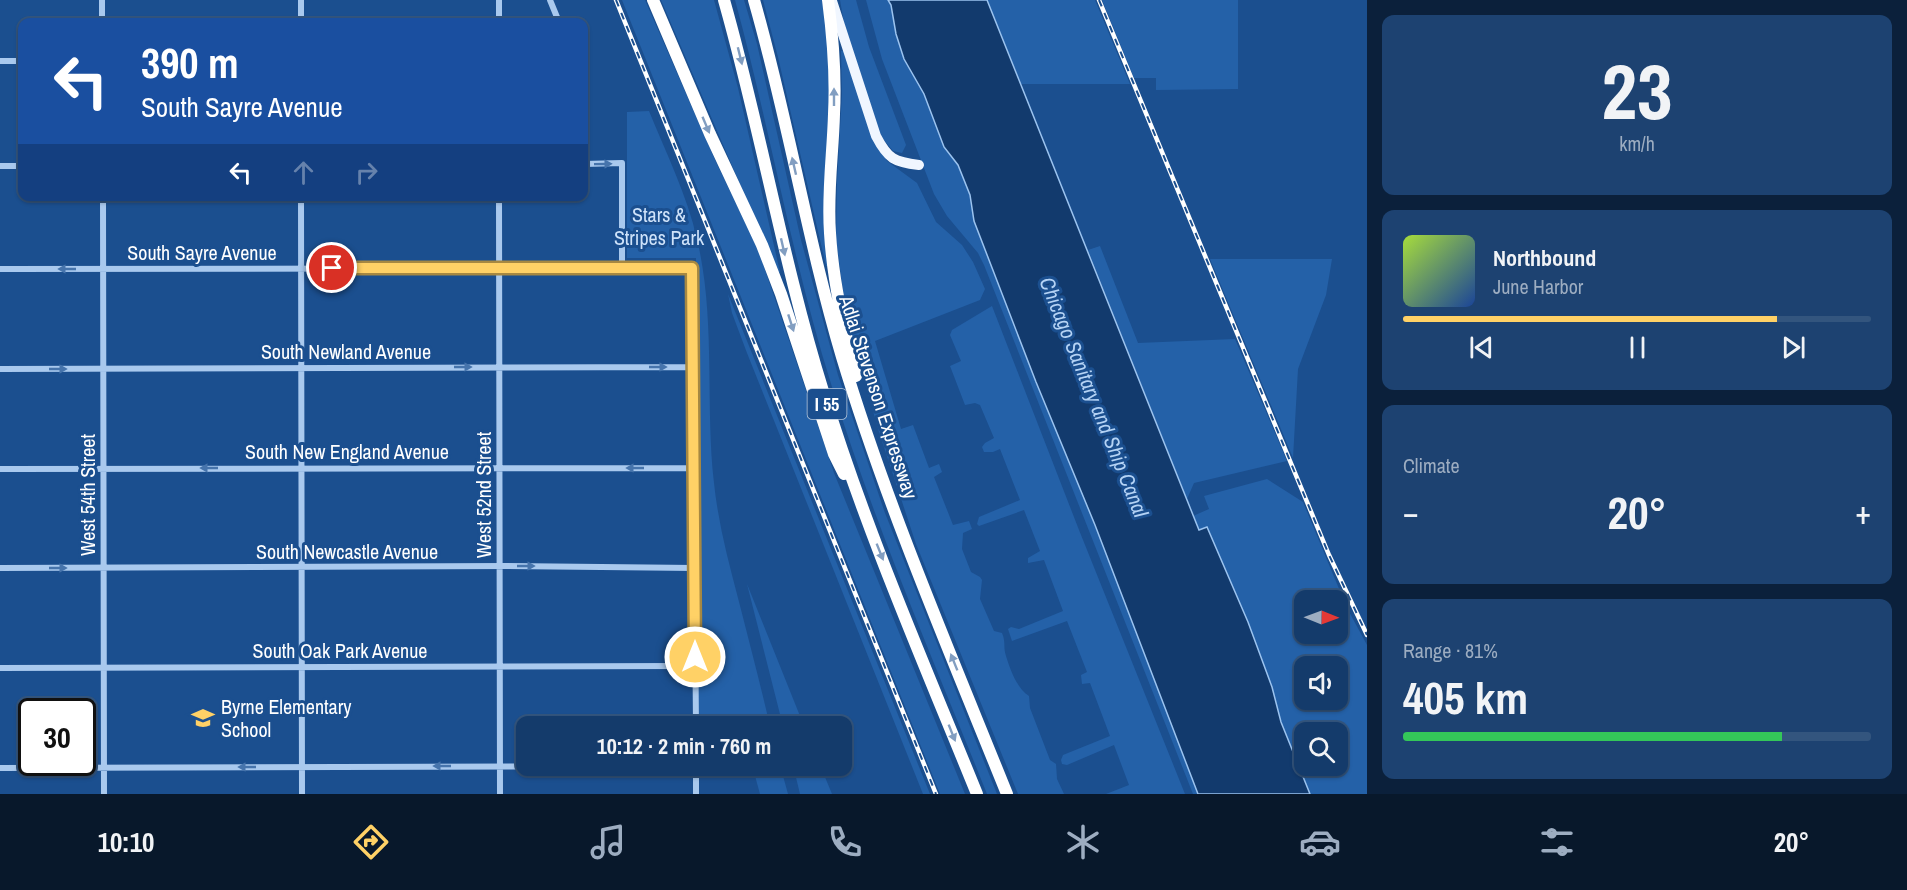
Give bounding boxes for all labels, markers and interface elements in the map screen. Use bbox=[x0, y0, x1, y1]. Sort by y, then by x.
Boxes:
text: 390 m bbox=[141, 35, 239, 91]
text: 23 bbox=[1601, 38, 1673, 143]
icon: left bbox=[42, 42, 120, 120]
one-way arrow bbox=[735, 47, 745, 66]
one-way arrow bbox=[829, 87, 839, 106]
text: South Sayre Avenue bbox=[141, 89, 343, 125]
one-way arrow bbox=[701, 116, 711, 134]
text: km/h bbox=[1619, 130, 1655, 157]
icon: left bbox=[224, 156, 257, 189]
icon: ahead bbox=[287, 156, 320, 189]
icon: right bbox=[350, 156, 383, 189]
one-way arrow bbox=[789, 156, 798, 175]
one-way arrow bbox=[593, 159, 612, 169]
park label: Stars & Stripes Park bbox=[614, 201, 705, 251]
one-way arrow bbox=[779, 237, 788, 256]
street label: South Sayre Avenue bbox=[127, 239, 277, 266]
pin bbox=[306, 242, 357, 293]
text: Northbound bbox=[1493, 243, 1596, 273]
icon: arrive bbox=[315, 251, 348, 284]
one-way arrow bbox=[57, 264, 76, 274]
water label: Chicago Sanitary and Ship Canal bbox=[1033, 273, 1156, 522]
text: June Harbor bbox=[1493, 273, 1583, 300]
street label: Adlai Stevenson Expressway bbox=[833, 291, 925, 503]
one-way arrow bbox=[787, 314, 796, 332]
icon: previous bbox=[1465, 331, 1498, 364]
icon: pause bbox=[1621, 331, 1654, 364]
icon: next bbox=[1777, 331, 1810, 364]
street label: South Newland Avenue bbox=[261, 338, 431, 365]
one-way arrow bbox=[454, 362, 473, 372]
one-way arrow bbox=[649, 362, 668, 372]
one-way arrow bbox=[49, 364, 68, 374]
road number: I 55 bbox=[808, 389, 846, 419]
street label: West 52nd Street bbox=[470, 431, 497, 558]
street label: West 54th Street bbox=[74, 434, 101, 556]
street label: South New England Avenue bbox=[245, 438, 449, 465]
text: Climate bbox=[1403, 452, 1460, 479]
one-way arrow bbox=[200, 463, 219, 473]
one-way arrow bbox=[626, 463, 645, 473]
text: 20° bbox=[1607, 482, 1667, 543]
text: − bbox=[1403, 490, 1419, 534]
text: + bbox=[1855, 490, 1871, 534]
street label: South Newcastle Avenue bbox=[256, 538, 438, 565]
one-way arrow bbox=[876, 543, 885, 561]
one-way arrow bbox=[517, 562, 536, 571]
one-way arrow bbox=[49, 563, 68, 573]
north arrow bbox=[1294, 590, 1348, 644]
map controls bbox=[1294, 590, 1348, 776]
position arrow bbox=[663, 625, 727, 689]
street label: South Oak Park Avenue bbox=[253, 637, 427, 664]
text: Range · 81% bbox=[1403, 637, 1498, 664]
one-way arrow bbox=[949, 652, 959, 670]
button: sound bbox=[1294, 656, 1348, 710]
text: 405 km bbox=[1403, 667, 1528, 728]
place label: Byrne Elementary School bbox=[221, 693, 352, 743]
speed limit sign: 30 bbox=[18, 698, 96, 776]
school or university icon: Byrne Elementary School bbox=[190, 705, 216, 731]
button: search bbox=[1294, 722, 1348, 776]
one-way arrow bbox=[947, 725, 957, 743]
text: 10:12 · 2 min · 760 m bbox=[597, 731, 771, 761]
one-way arrow bbox=[432, 761, 451, 771]
one-way arrow bbox=[237, 762, 256, 772]
icon: directions bbox=[350, 821, 392, 863]
icon: music bbox=[587, 821, 629, 863]
icon: phone bbox=[824, 821, 866, 863]
icon: climate bbox=[1062, 821, 1104, 863]
icon: car bbox=[1299, 821, 1341, 863]
icon: filters bbox=[1536, 821, 1578, 863]
text: 10:10 bbox=[98, 824, 154, 860]
text: 20° bbox=[1774, 824, 1809, 860]

